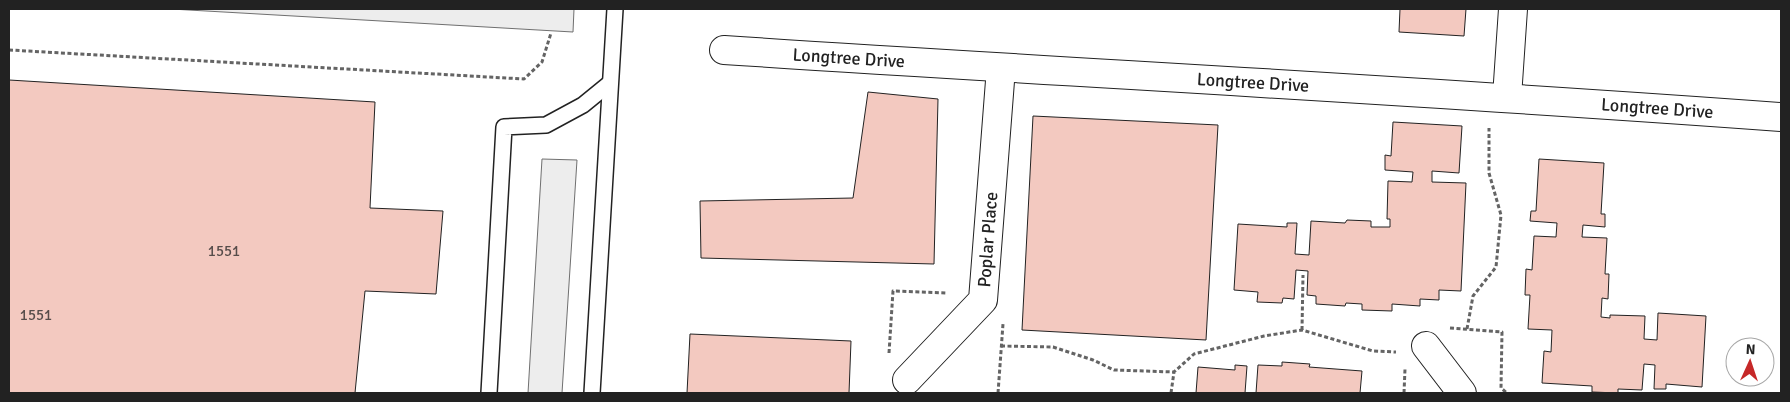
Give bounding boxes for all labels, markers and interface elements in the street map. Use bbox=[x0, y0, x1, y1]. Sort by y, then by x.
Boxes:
street label: Longtree Drive bbox=[792, 43, 906, 72]
street label: Longtree Drive bbox=[1196, 68, 1310, 97]
street label: Longtree Drive bbox=[1600, 93, 1714, 123]
street label: Poplar Place bbox=[973, 191, 1002, 288]
house number: 1551 bbox=[208, 242, 240, 260]
house number: 1551 bbox=[20, 306, 52, 324]
north arrow bbox=[1725, 337, 1775, 387]
text: N bbox=[1745, 341, 1756, 358]

